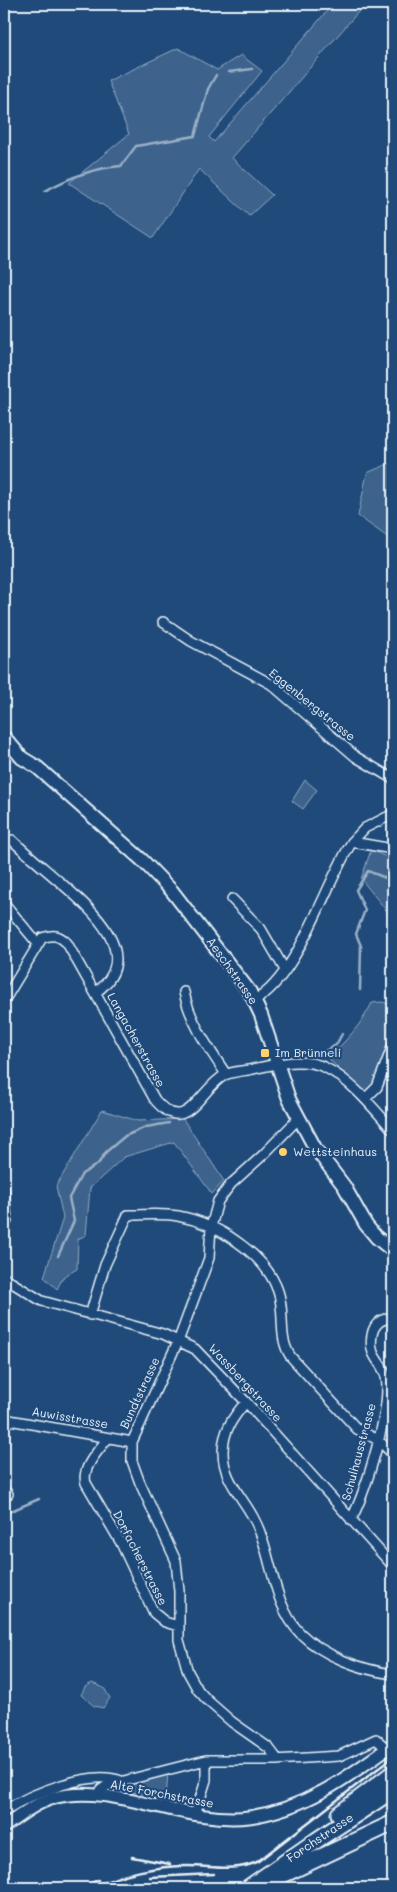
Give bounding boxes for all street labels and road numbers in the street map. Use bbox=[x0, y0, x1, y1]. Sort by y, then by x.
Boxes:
street label: Eggenbergstrasse bbox=[266, 664, 359, 744]
street label: Aeschstrasse bbox=[204, 933, 262, 1007]
street label: Langacherstrasse bbox=[104, 989, 170, 1090]
street label: Wassbergstrasse bbox=[205, 1340, 286, 1425]
street label: Bundtstrasse bbox=[116, 1354, 163, 1431]
street label: Schulhausstrasse bbox=[337, 1401, 379, 1502]
street label: Auwisstrasse bbox=[31, 1402, 110, 1432]
street label: Dorfacherstrasse bbox=[110, 1507, 172, 1608]
street label: Alte Forchstrasse bbox=[109, 1775, 215, 1811]
street label: Forchstrasse bbox=[283, 1809, 356, 1865]

